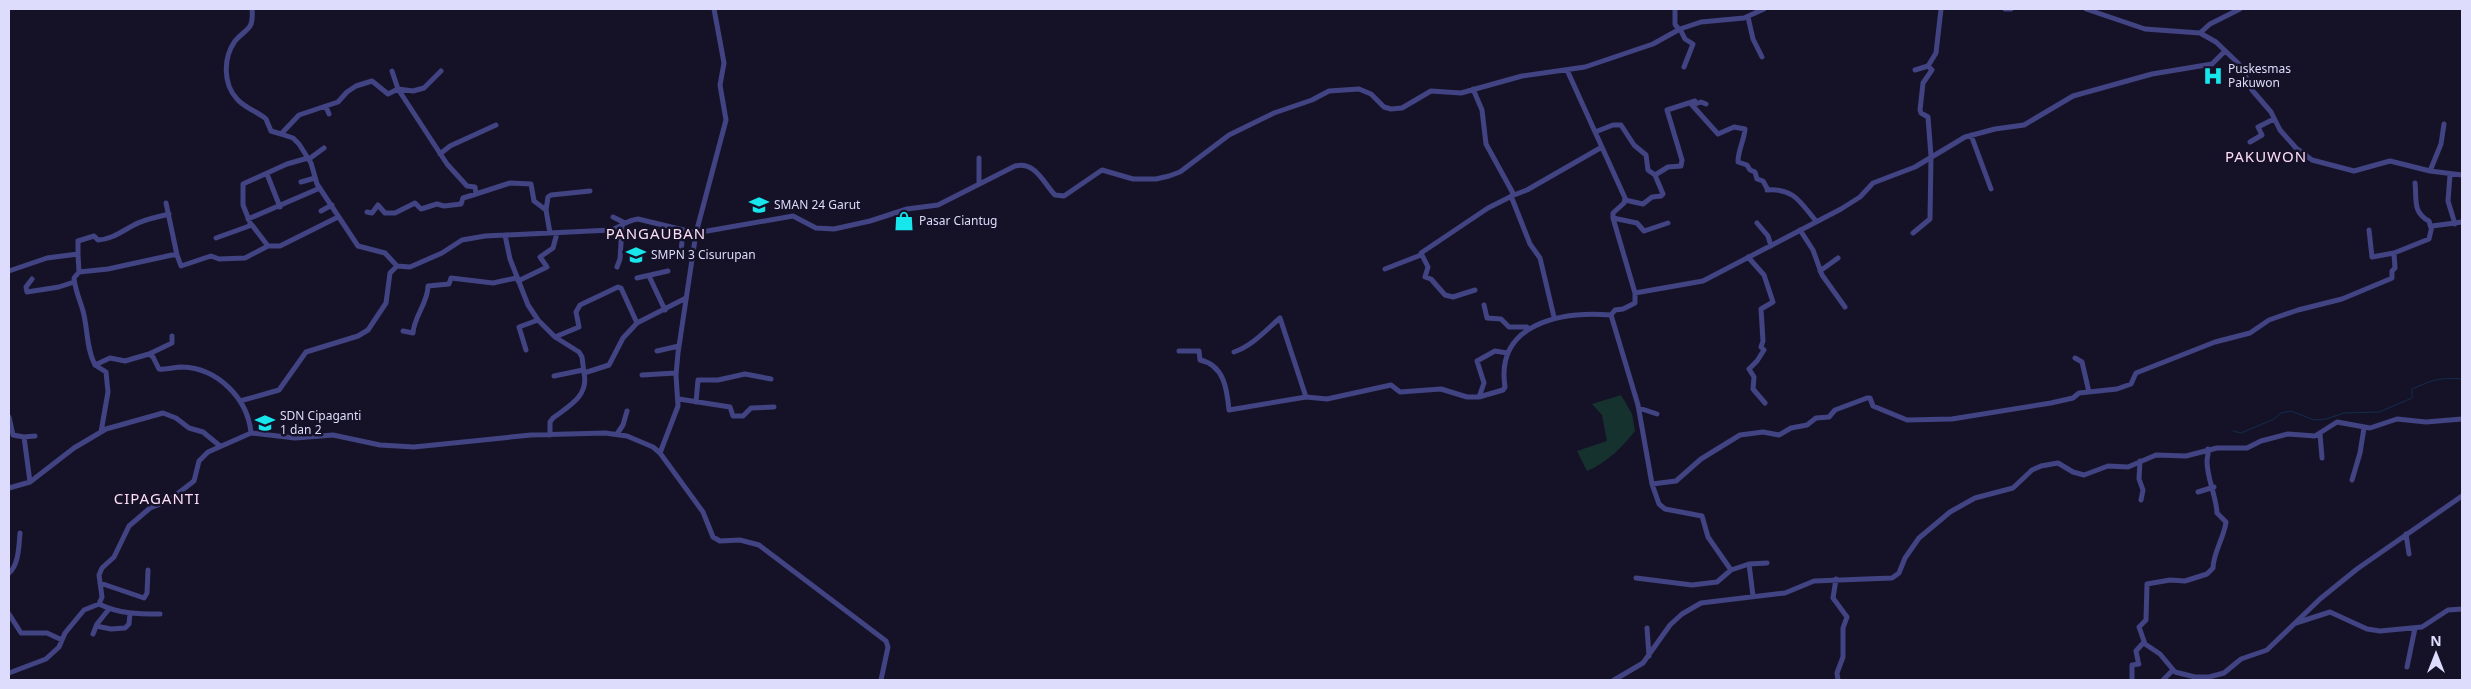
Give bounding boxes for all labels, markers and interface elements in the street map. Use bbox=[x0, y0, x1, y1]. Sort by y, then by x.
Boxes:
place label: Puskesmas Pakuwon bbox=[2228, 60, 2291, 91]
hospital icon: Puskesmas Pakuwon bbox=[2202, 65, 2224, 87]
district label: PAKUWON bbox=[2225, 146, 2307, 166]
school or university icon: SMAN 24 Garut bbox=[748, 194, 770, 216]
place label: SMAN 24 Garut bbox=[774, 196, 861, 213]
shop icon: Pasar Ciantug bbox=[893, 210, 915, 232]
place label: Pasar Ciantug bbox=[919, 212, 998, 229]
district label: PANGAUBAN bbox=[606, 223, 706, 243]
school or university icon: SMPN 3 Cisurupan bbox=[625, 244, 647, 266]
place label: SMPN 3 Cisurupan bbox=[651, 246, 756, 263]
place label: SDN Cipaganti 1 dan 2 bbox=[280, 407, 361, 438]
school or university icon: SDN Cipaganti 1 dan 2 bbox=[254, 412, 276, 434]
district label: CIPAGANTI bbox=[114, 488, 200, 508]
north arrow bbox=[2411, 629, 2461, 679]
text: N bbox=[2430, 631, 2442, 650]

